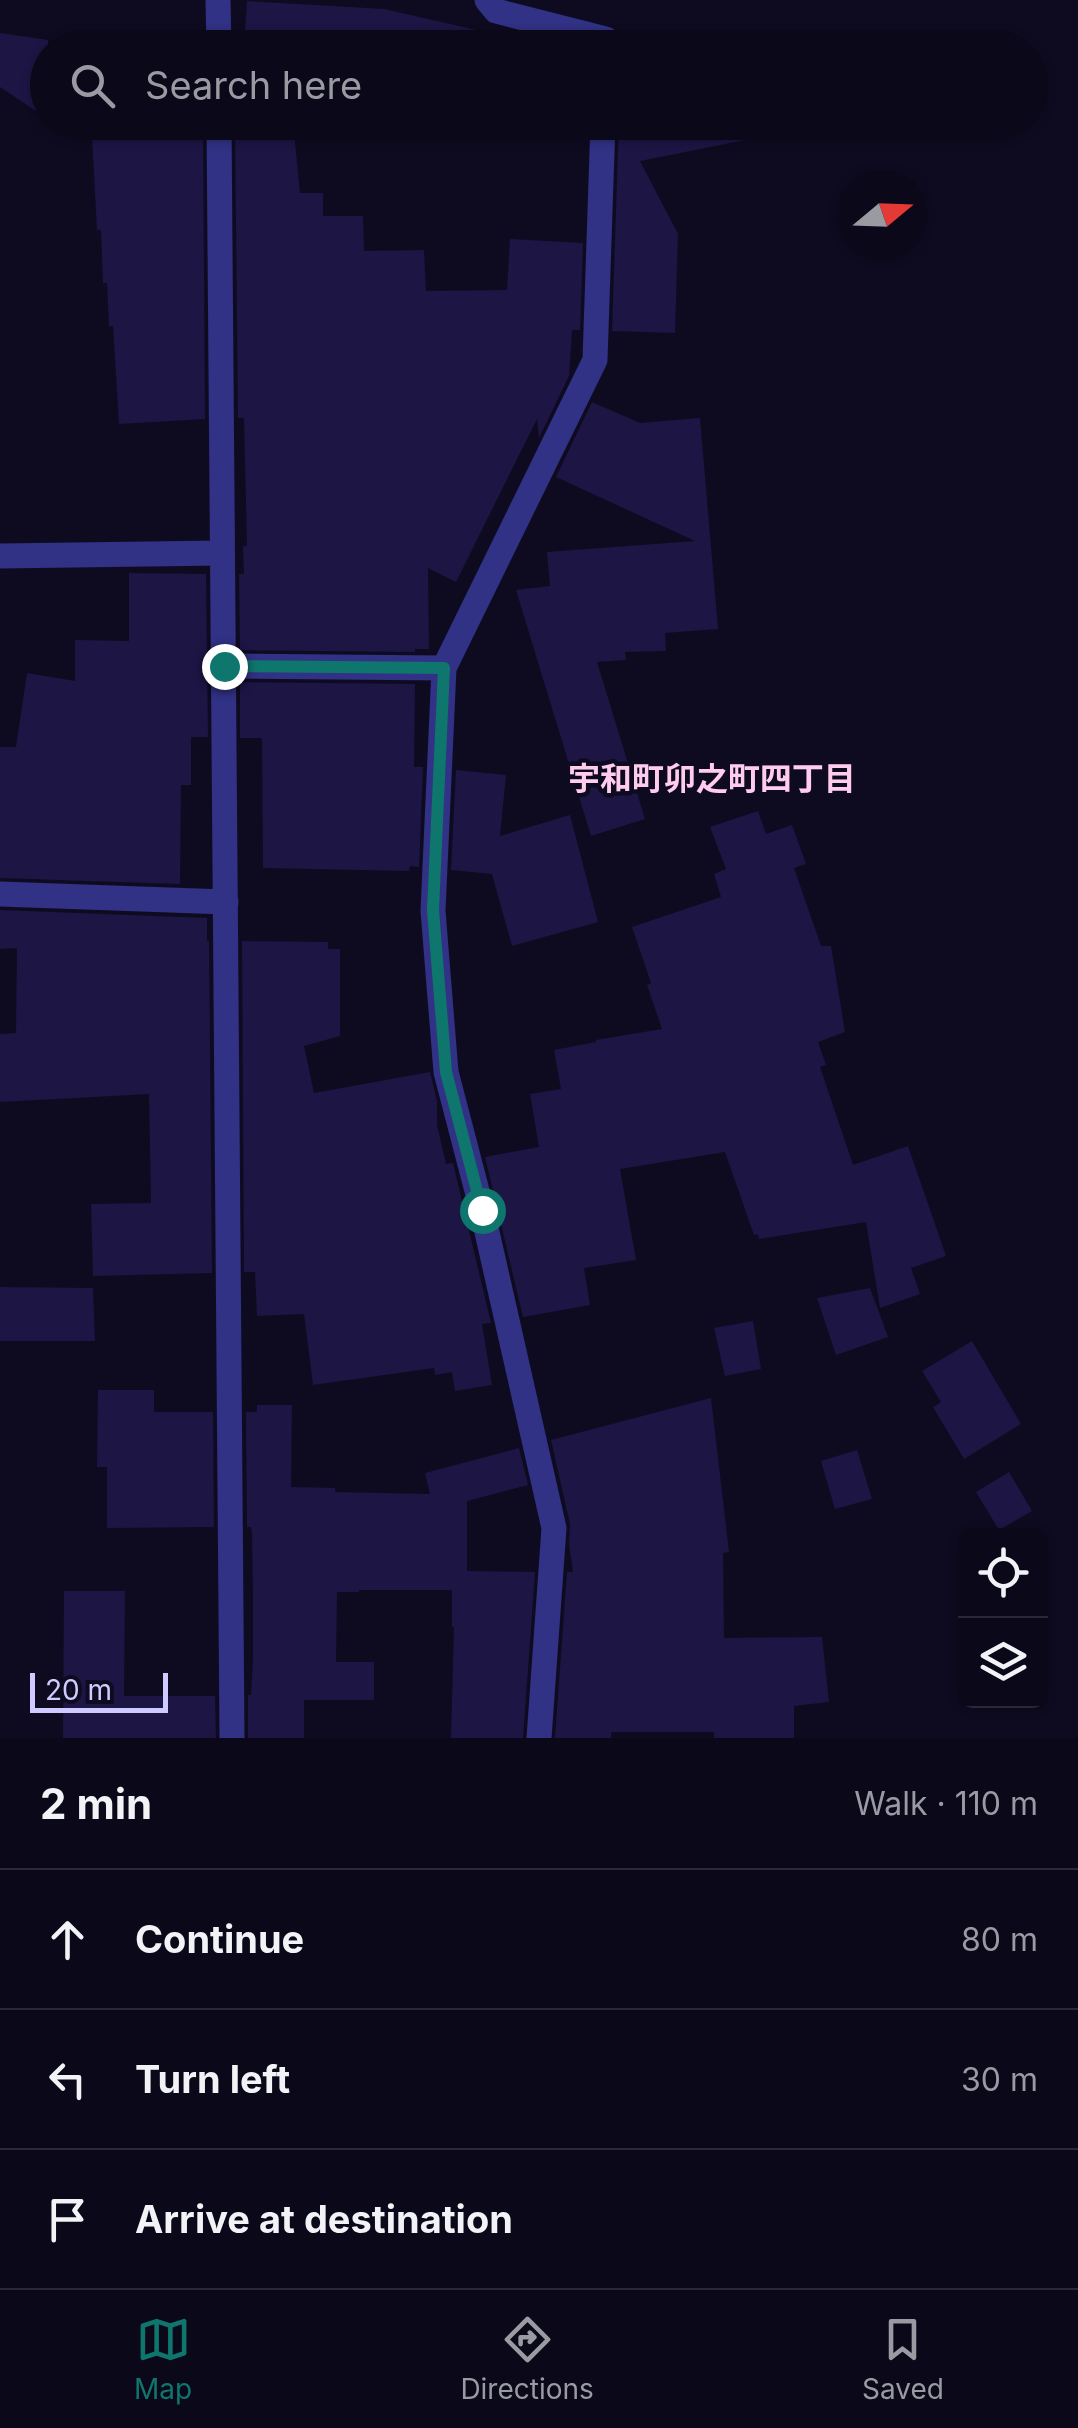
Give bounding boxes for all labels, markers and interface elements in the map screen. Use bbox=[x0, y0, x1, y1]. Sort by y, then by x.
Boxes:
search box bbox=[30, 30, 1048, 140]
icon: search bbox=[65, 58, 120, 113]
text: Search here bbox=[145, 62, 362, 108]
north arrow bbox=[838, 170, 928, 260]
route end bbox=[202, 644, 248, 690]
district label: 宇和町卯之町四丁目 bbox=[568, 759, 856, 798]
route start bbox=[460, 1188, 506, 1234]
map controls bbox=[958, 1528, 1048, 1708]
button: locate bbox=[958, 1528, 1048, 1618]
button: layers bbox=[958, 1618, 1048, 1708]
scale bar bbox=[30, 1668, 168, 1712]
text: 20 m bbox=[45, 1673, 112, 1707]
text: 2 min bbox=[40, 1778, 152, 1829]
text: Walk · 110 m bbox=[854, 1784, 1038, 1823]
icon: ahead bbox=[40, 1912, 95, 1967]
text: Continue bbox=[135, 1916, 304, 1962]
text: 80 m bbox=[961, 1920, 1038, 1959]
icon: left bbox=[40, 2052, 95, 2107]
text: Turn left bbox=[135, 2056, 290, 2102]
text: 30 m bbox=[961, 2060, 1038, 2099]
icon: arrive bbox=[40, 2192, 95, 2247]
text: Arrive at destination bbox=[135, 2196, 513, 2242]
tab: Map bbox=[134, 2312, 192, 2406]
tab: Directions bbox=[460, 2312, 594, 2406]
tab: Saved bbox=[862, 2312, 944, 2406]

